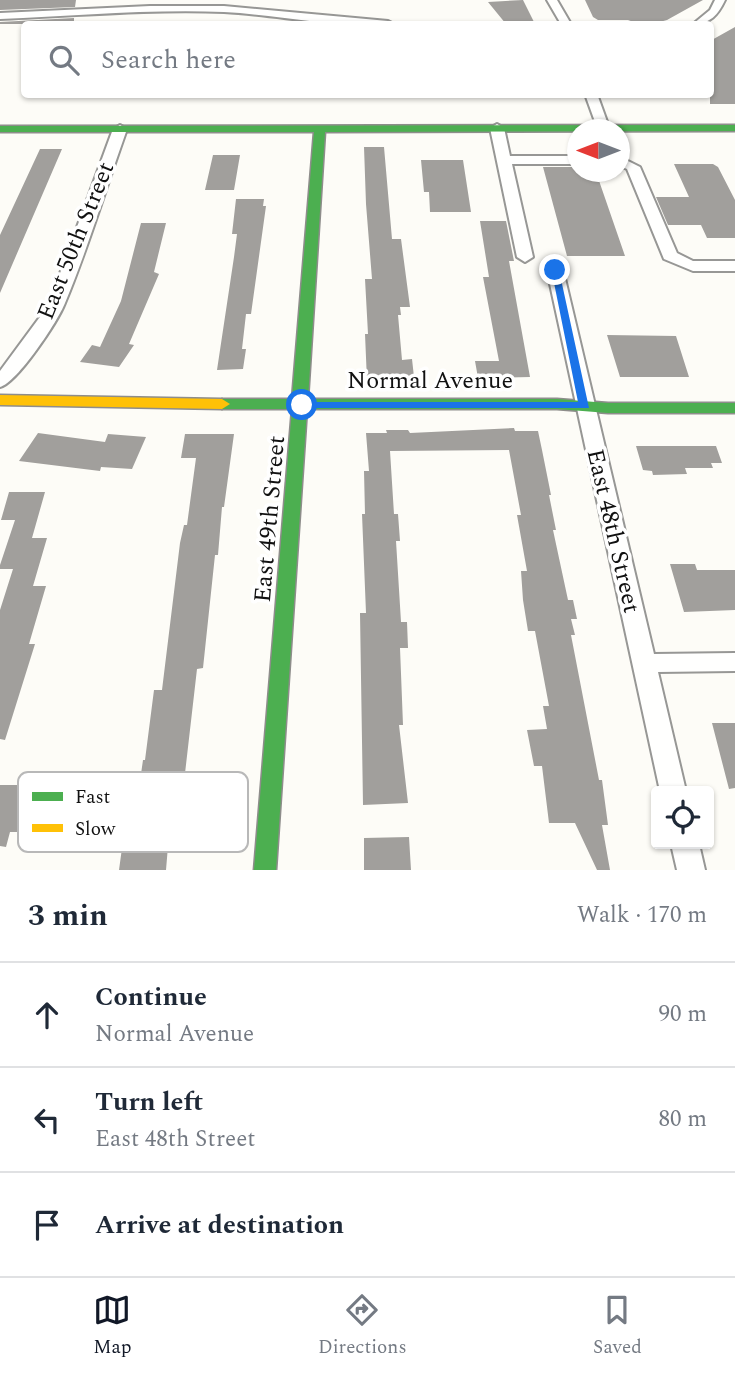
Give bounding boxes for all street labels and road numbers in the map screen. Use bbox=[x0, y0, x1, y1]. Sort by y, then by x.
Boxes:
street label: East 50th Street bbox=[28, 157, 124, 325]
street label: Normal Avenue bbox=[347, 363, 513, 399]
street label: East 49th Street bbox=[245, 434, 295, 604]
street label: East 48th Street bbox=[577, 445, 649, 617]

